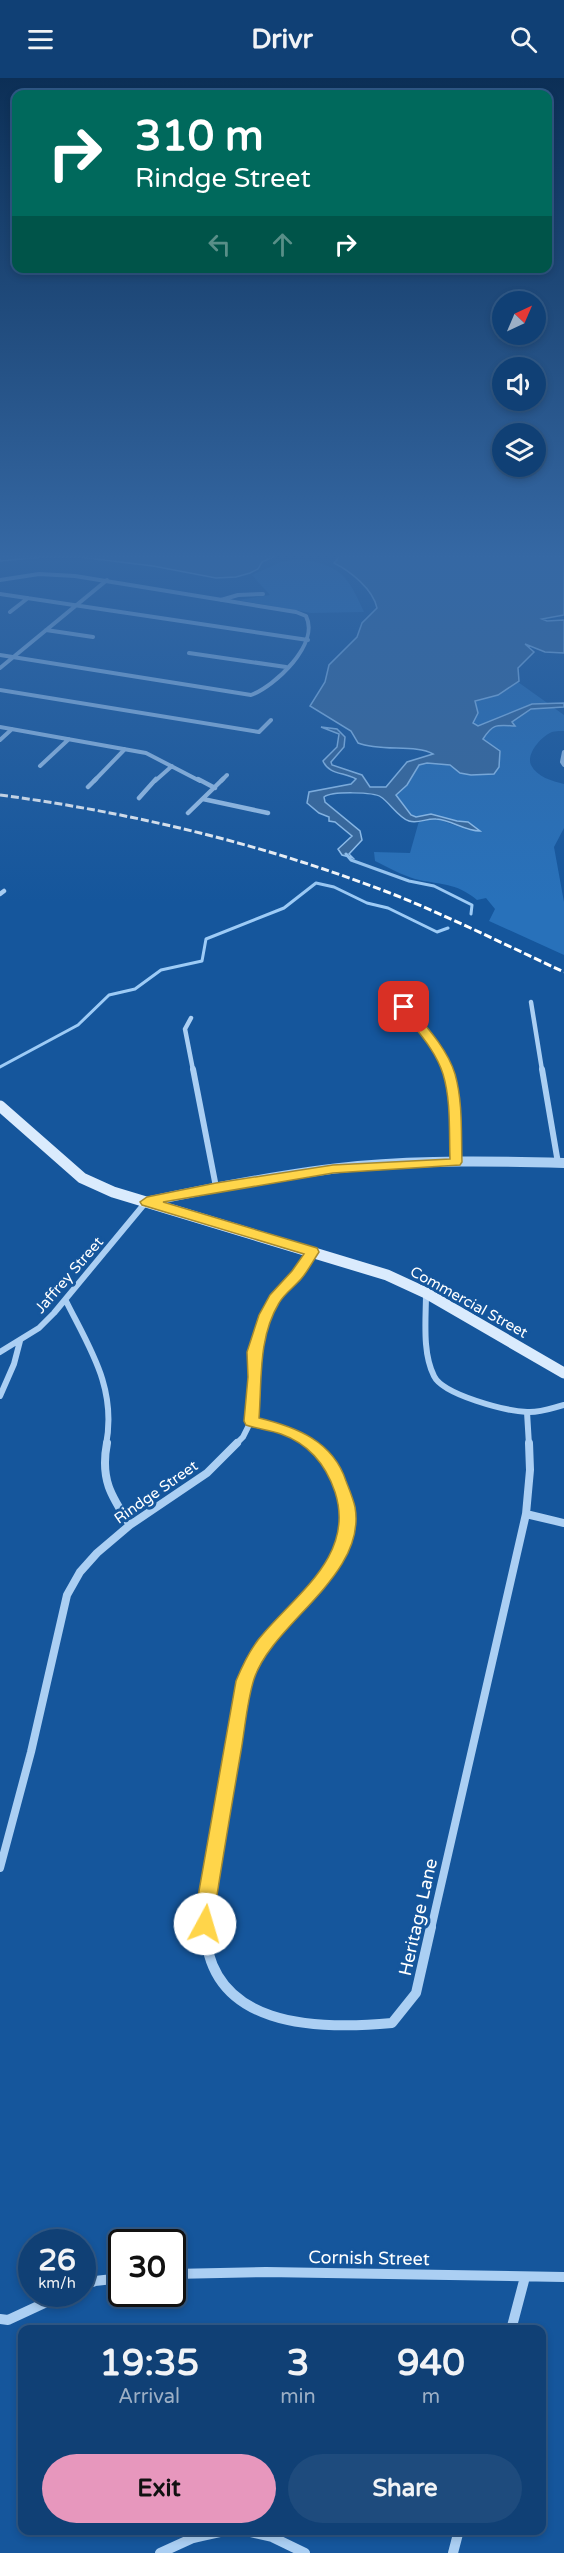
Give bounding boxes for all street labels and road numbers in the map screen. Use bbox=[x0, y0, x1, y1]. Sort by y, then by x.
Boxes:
street label: Jaffrey Street bbox=[31, 1233, 107, 1317]
street label: Commercial Street bbox=[407, 1262, 531, 1342]
street label: Rindge Street bbox=[111, 1456, 201, 1527]
street label: Heritage Lane bbox=[394, 1856, 442, 1978]
street label: Cornish Street bbox=[308, 2246, 430, 2270]

